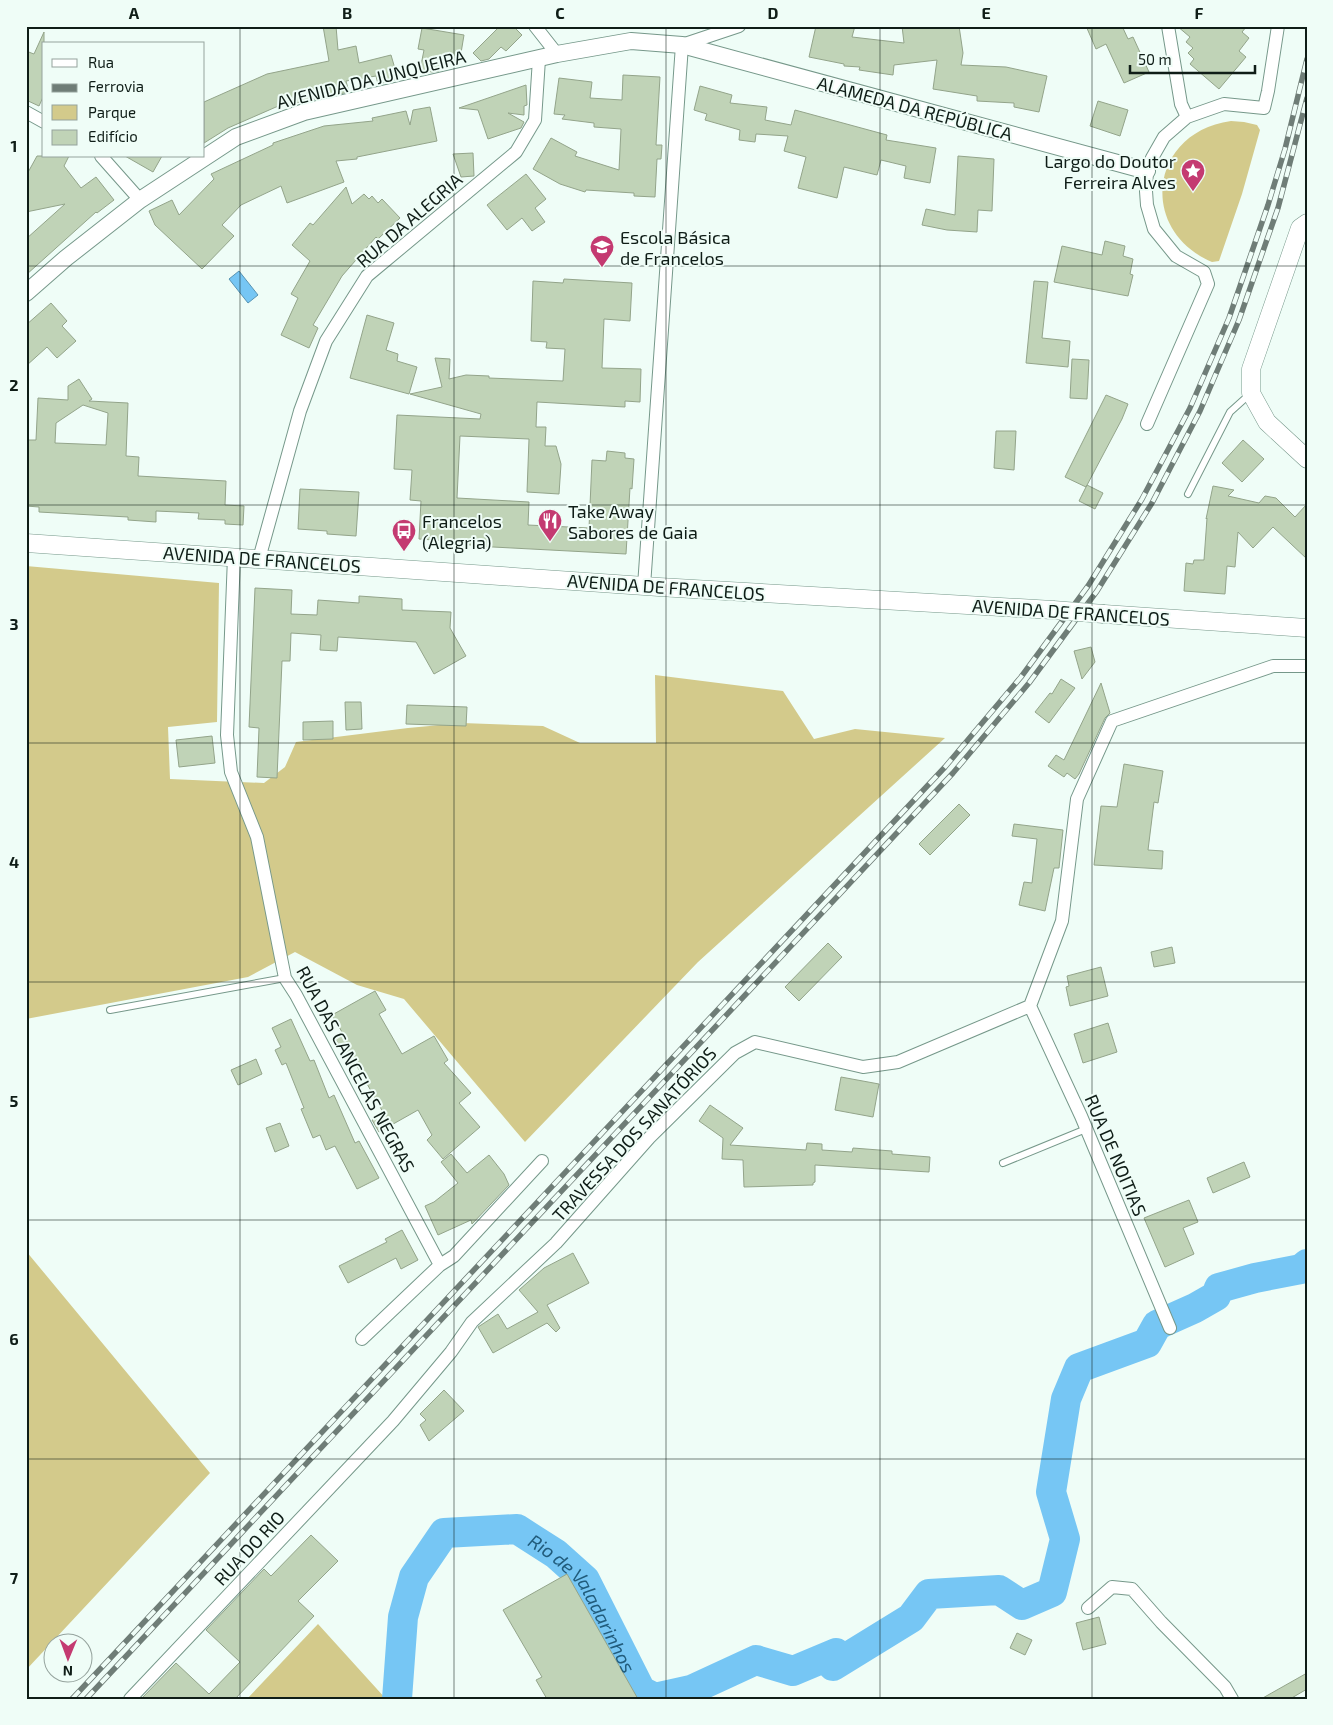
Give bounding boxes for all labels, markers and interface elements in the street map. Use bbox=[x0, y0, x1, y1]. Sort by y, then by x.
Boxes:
text: A bbox=[129, 3, 140, 22]
text: B bbox=[342, 3, 352, 22]
text: C bbox=[555, 3, 565, 22]
text: D bbox=[768, 3, 779, 22]
text: E bbox=[981, 3, 991, 22]
text: F bbox=[1195, 3, 1204, 22]
legend bbox=[42, 42, 205, 158]
scale bar bbox=[1130, 42, 1256, 74]
street label: AVENIDA DA JUNQUEIRA bbox=[274, 45, 469, 113]
text: 50 m bbox=[1138, 50, 1172, 68]
text: Rua bbox=[88, 53, 114, 71]
street label: ALAMEDA DA REPÚBLICA bbox=[815, 71, 1016, 145]
text: Ferrovia bbox=[88, 77, 144, 95]
text: Parque bbox=[88, 103, 136, 121]
text: Edifício bbox=[88, 127, 138, 145]
text: 1 bbox=[11, 136, 17, 155]
place label: Largo do Doutor Ferreira Alves bbox=[1044, 150, 1176, 193]
place icon: Largo do Doutor Ferreira Alves bbox=[1180, 158, 1206, 192]
street label: RUA DA ALEGRIA bbox=[352, 168, 467, 272]
place label: Escola Básica de Francelos bbox=[620, 226, 731, 269]
school or university icon: Escola Básica de Francelos bbox=[589, 234, 615, 268]
text: 2 bbox=[9, 375, 19, 394]
place label: Take Away Sabores de Gaia bbox=[568, 500, 698, 543]
restaurant icon: Take Away Sabores de Gaia bbox=[537, 508, 563, 542]
place label: Francelos (Alegria) bbox=[422, 510, 502, 553]
bus stop icon: Francelos (Alegria) bbox=[391, 518, 417, 552]
street label: AVENIDA DE FRANCELOS bbox=[163, 541, 361, 577]
street label: AVENIDA DE FRANCELOS bbox=[567, 569, 765, 605]
street label: AVENIDA DE FRANCELOS bbox=[972, 594, 1170, 630]
text: 3 bbox=[9, 614, 19, 633]
text: 4 bbox=[9, 852, 19, 871]
street label: RUA DAS CANCELAS NEGRAS bbox=[292, 962, 420, 1176]
street label: TRAVESSA DOS SANATÓRIOS bbox=[547, 1042, 721, 1226]
text: 5 bbox=[10, 1091, 19, 1110]
street label: RUA DE NOITIAS bbox=[1081, 1091, 1151, 1219]
text: 6 bbox=[9, 1329, 19, 1348]
street label: RUA DO RIO bbox=[209, 1506, 289, 1590]
water label: Rio de Valadarinhos bbox=[525, 1528, 641, 1676]
text: 7 bbox=[10, 1568, 19, 1587]
north arrow bbox=[42, 1632, 92, 1682]
text: N bbox=[63, 1663, 73, 1680]

